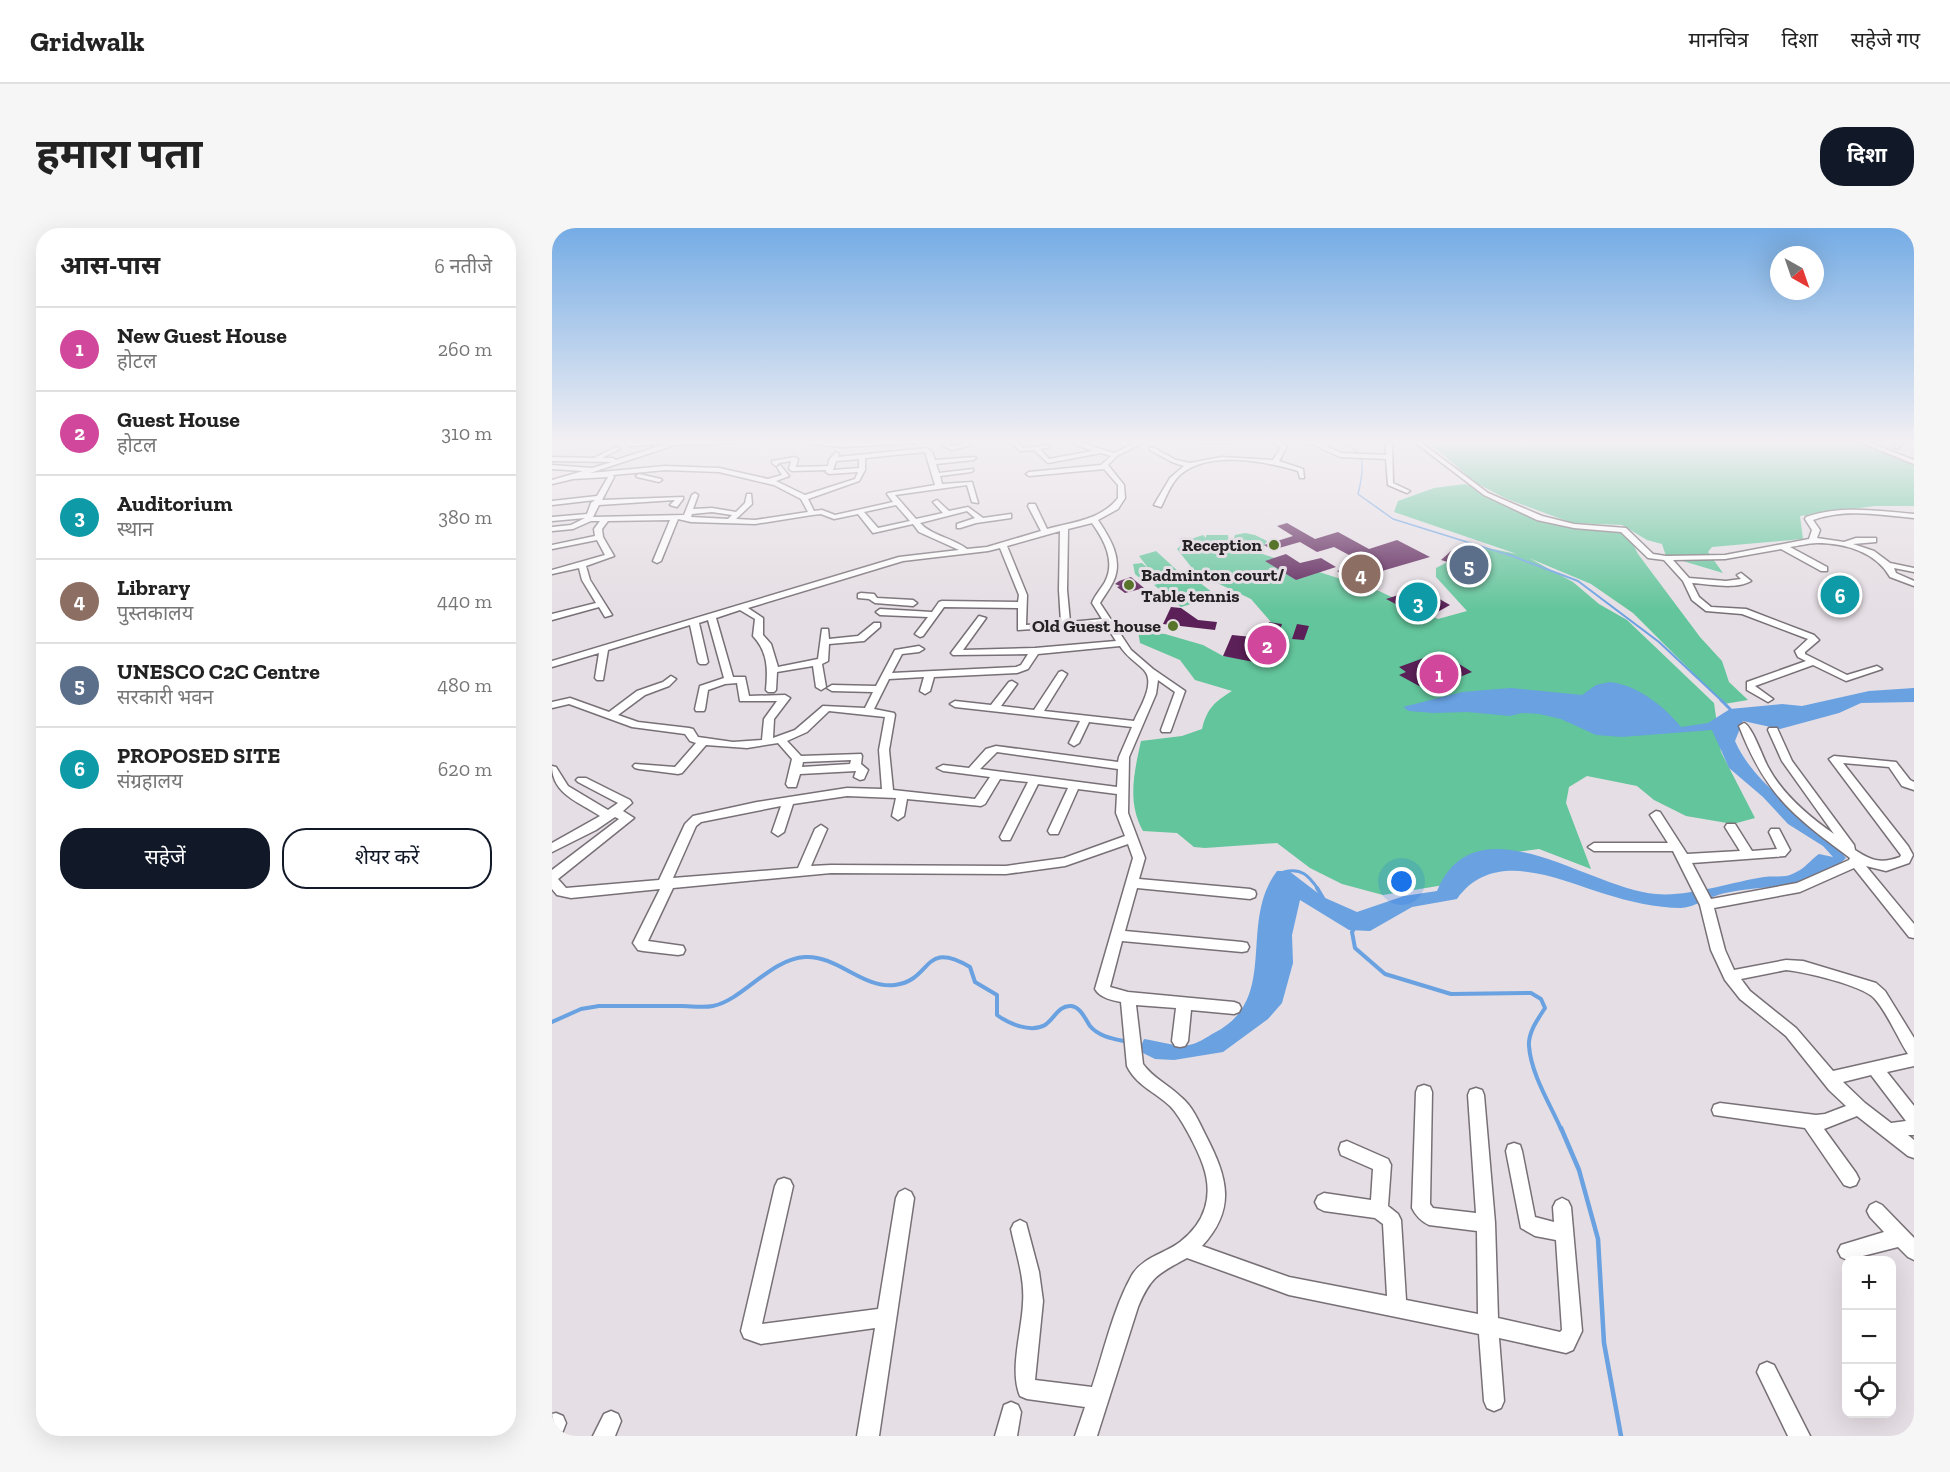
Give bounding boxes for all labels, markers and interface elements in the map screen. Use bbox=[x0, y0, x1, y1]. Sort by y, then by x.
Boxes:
text: Gridwalk bbox=[30, 25, 144, 58]
text: मानचित्र bbox=[1689, 27, 1749, 52]
text: दिशा bbox=[1782, 27, 1818, 52]
text: सहेजे गए bbox=[1851, 27, 1920, 52]
button: दिशा bbox=[1820, 127, 1914, 186]
text: हमारा पता bbox=[36, 128, 202, 179]
north arrow bbox=[1770, 246, 1824, 300]
text: आस-पास bbox=[60, 249, 160, 281]
text: 6 नतीजे bbox=[434, 254, 492, 278]
text: New Guest House bbox=[117, 322, 287, 349]
text: 1 bbox=[75, 337, 84, 361]
text: 260 m bbox=[438, 337, 492, 361]
text: होटल bbox=[117, 349, 156, 373]
text: Guest House bbox=[117, 406, 240, 433]
text: 2 bbox=[74, 421, 85, 445]
text: 310 m bbox=[441, 421, 492, 445]
text: होटल bbox=[117, 433, 156, 457]
text: Auditorium bbox=[117, 490, 232, 517]
text: 3 bbox=[74, 505, 85, 529]
text: 380 m bbox=[438, 505, 492, 529]
text: स्थान bbox=[117, 517, 153, 541]
place label: Reception bbox=[1182, 534, 1262, 556]
marker: Reception bbox=[1267, 538, 1281, 552]
pin: 5 bbox=[1450, 542, 1488, 588]
pin: 4 bbox=[1342, 552, 1380, 596]
place label: Badminton court/ Table tennis bbox=[1141, 564, 1285, 607]
pin: 6 bbox=[1820, 572, 1860, 617]
text: Library bbox=[117, 574, 190, 601]
marker: Badminton court/ Table tennis bbox=[1122, 578, 1136, 592]
pin: 3 bbox=[1398, 580, 1438, 625]
text: 4 bbox=[74, 589, 85, 613]
text: 440 m bbox=[437, 589, 492, 613]
text: पुस्तकालय bbox=[117, 601, 193, 625]
place label: Old Guest house bbox=[1032, 615, 1161, 637]
marker: Old Guest house bbox=[1166, 619, 1180, 633]
pin: 2 bbox=[1248, 622, 1286, 668]
pin: 1 bbox=[1420, 652, 1458, 696]
text: UNESCO C2C Centre bbox=[117, 658, 320, 685]
text: 5 bbox=[74, 673, 85, 697]
text: 480 m bbox=[437, 673, 492, 697]
text: सरकारी भवन bbox=[117, 685, 213, 709]
text: PROPOSED SITE bbox=[117, 742, 280, 769]
text: 6 bbox=[74, 757, 85, 781]
text: 620 m bbox=[438, 757, 492, 781]
text: संग्रहालय bbox=[117, 769, 183, 793]
button: सहेजें bbox=[60, 828, 270, 889]
button: शेयर करें bbox=[282, 828, 492, 889]
your location bbox=[1387, 867, 1416, 896]
map controls bbox=[1842, 1256, 1896, 1418]
button: + bbox=[1842, 1256, 1896, 1310]
button: − bbox=[1842, 1310, 1896, 1364]
button: locate bbox=[1842, 1364, 1896, 1418]

